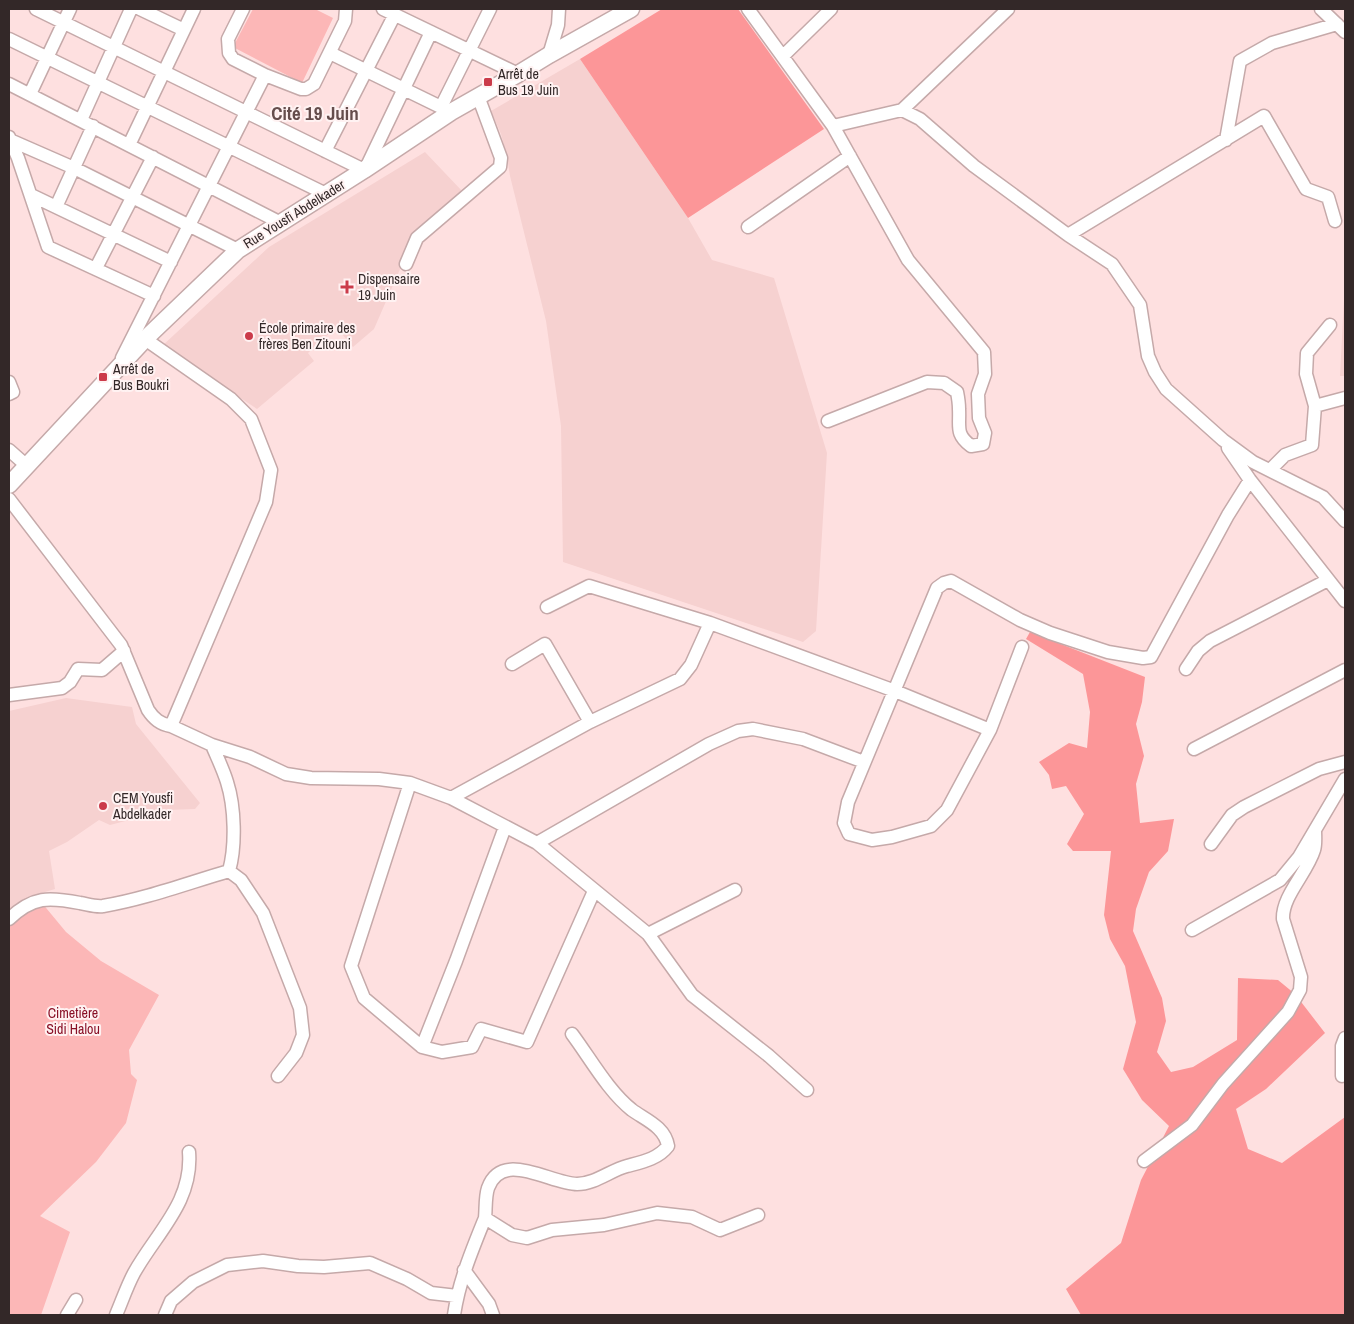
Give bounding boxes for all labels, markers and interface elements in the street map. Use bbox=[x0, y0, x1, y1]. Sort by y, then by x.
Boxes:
place label: Arrêt de Bus 19 Juin bbox=[497, 65, 559, 99]
marker: Arrêt de Bus 19 Juin bbox=[482, 76, 494, 88]
district label: Cité 19 Juin bbox=[271, 100, 359, 126]
street label: Rue Yousfi Abdelkader bbox=[240, 175, 348, 252]
place label: Dispensaire 19 Juin bbox=[358, 270, 420, 304]
marker: Dispensaire 19 Juin bbox=[340, 280, 354, 294]
place label: École primaire des frères Ben Zitouni bbox=[259, 319, 356, 353]
marker: École primaire des frères Ben Zitouni bbox=[243, 330, 255, 342]
place label: Arrêt de Bus Boukri bbox=[112, 360, 169, 394]
marker: Arrêt de Bus Boukri bbox=[97, 371, 109, 383]
place label: CEM Yousfi Abdelkader bbox=[112, 789, 173, 823]
marker: CEM Yousfi Abdelkader bbox=[97, 800, 109, 812]
park label: Cimetière Sidi Halou bbox=[46, 1004, 100, 1038]

